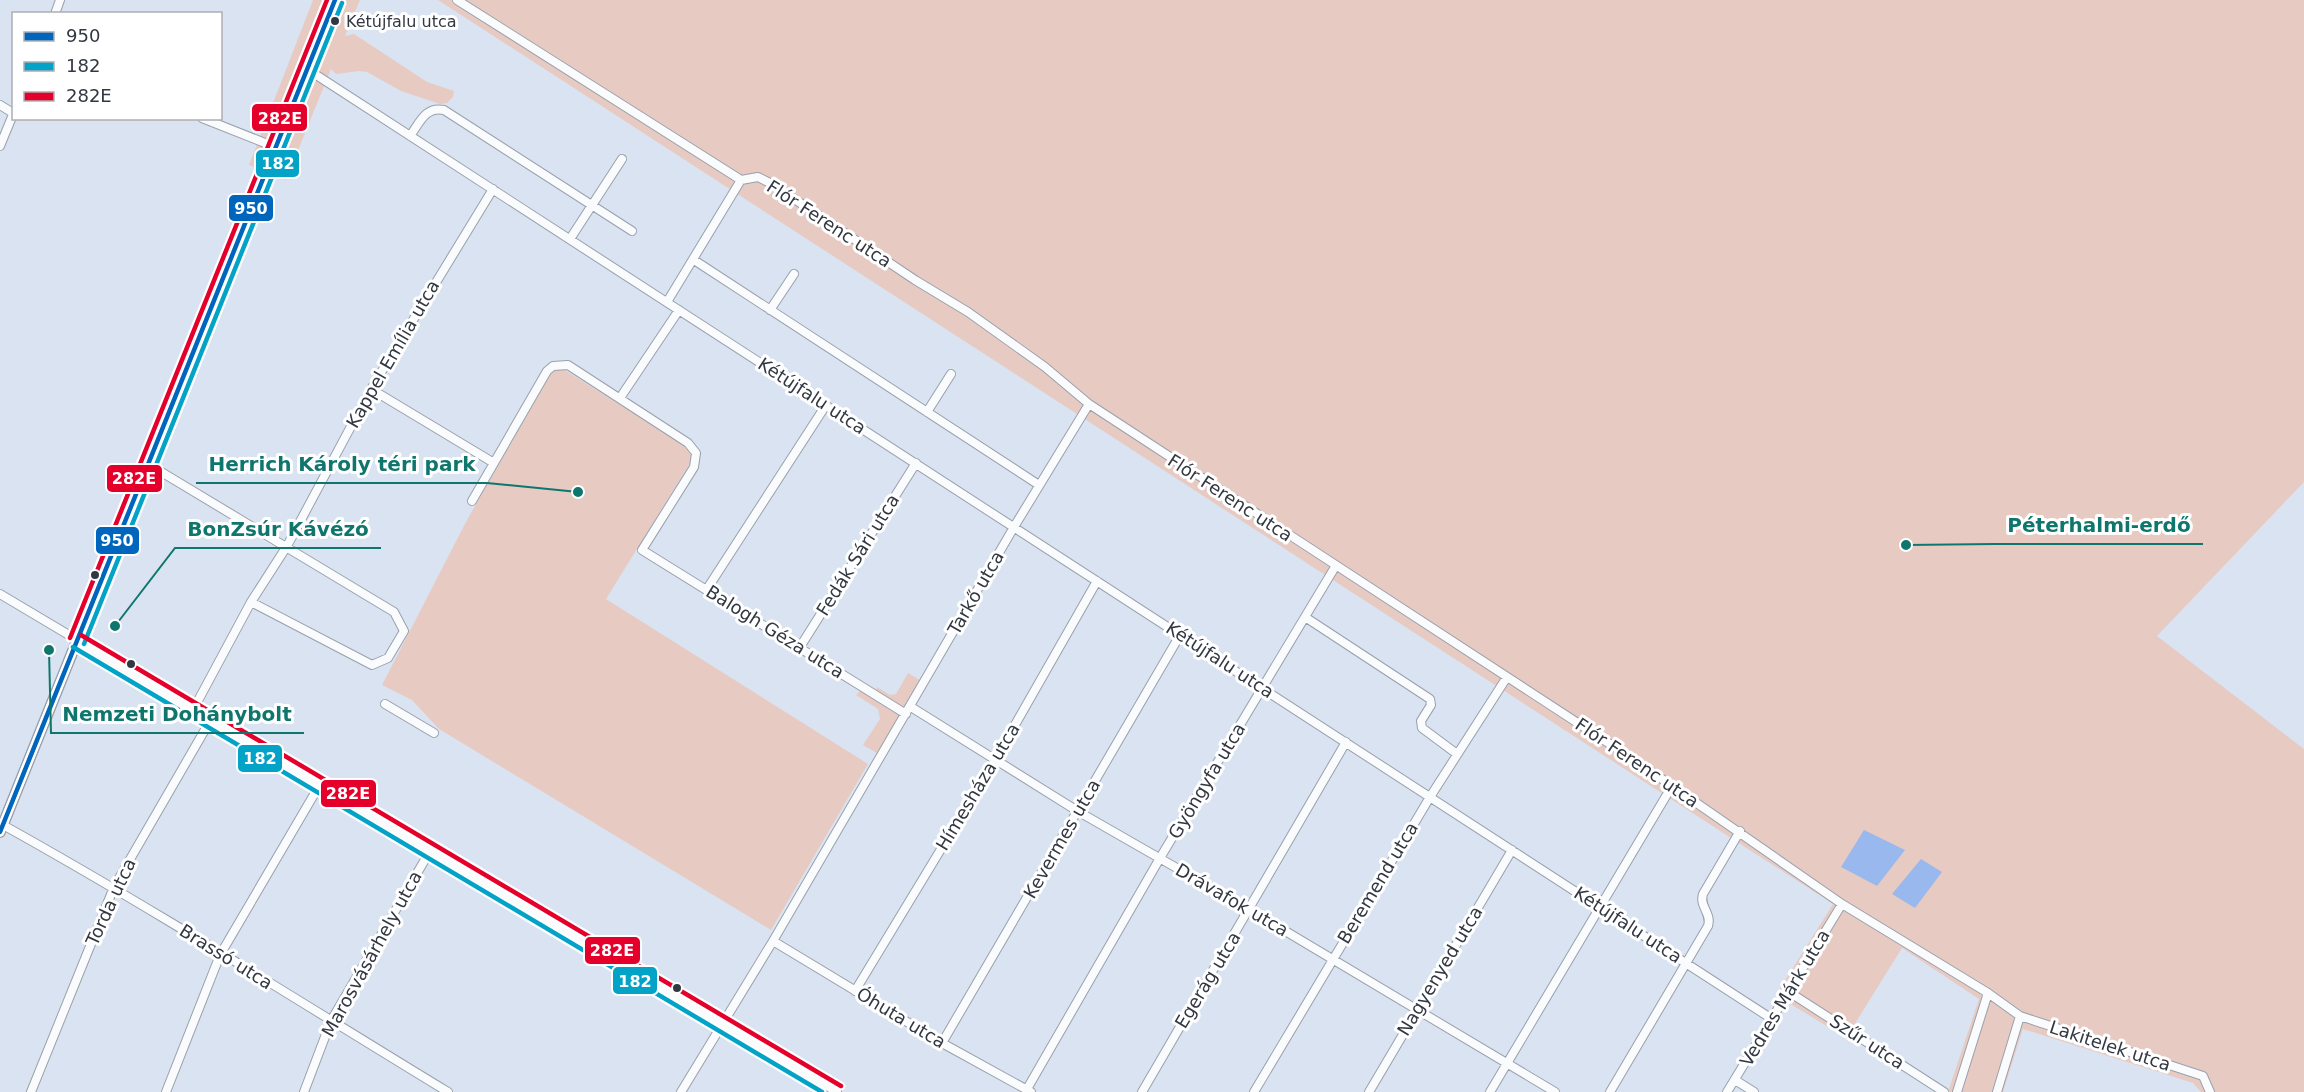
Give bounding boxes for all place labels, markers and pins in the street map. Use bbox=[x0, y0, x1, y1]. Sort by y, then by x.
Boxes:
place label: Kétújfalu utca bbox=[346, 12, 457, 31]
marker: Kétújfalu utca bbox=[329, 15, 341, 27]
callout: Herrich Károly téri park bbox=[196, 445, 487, 483]
callout: Péterhalmi-erdő bbox=[1995, 506, 2203, 544]
callout: BonZsúr Kávézó bbox=[175, 510, 381, 548]
unlabelled marker bbox=[89, 569, 101, 581]
unlabelled marker bbox=[125, 658, 137, 670]
callout: Nemzeti Dohánybolt bbox=[51, 695, 304, 733]
unlabelled marker bbox=[671, 982, 683, 994]

